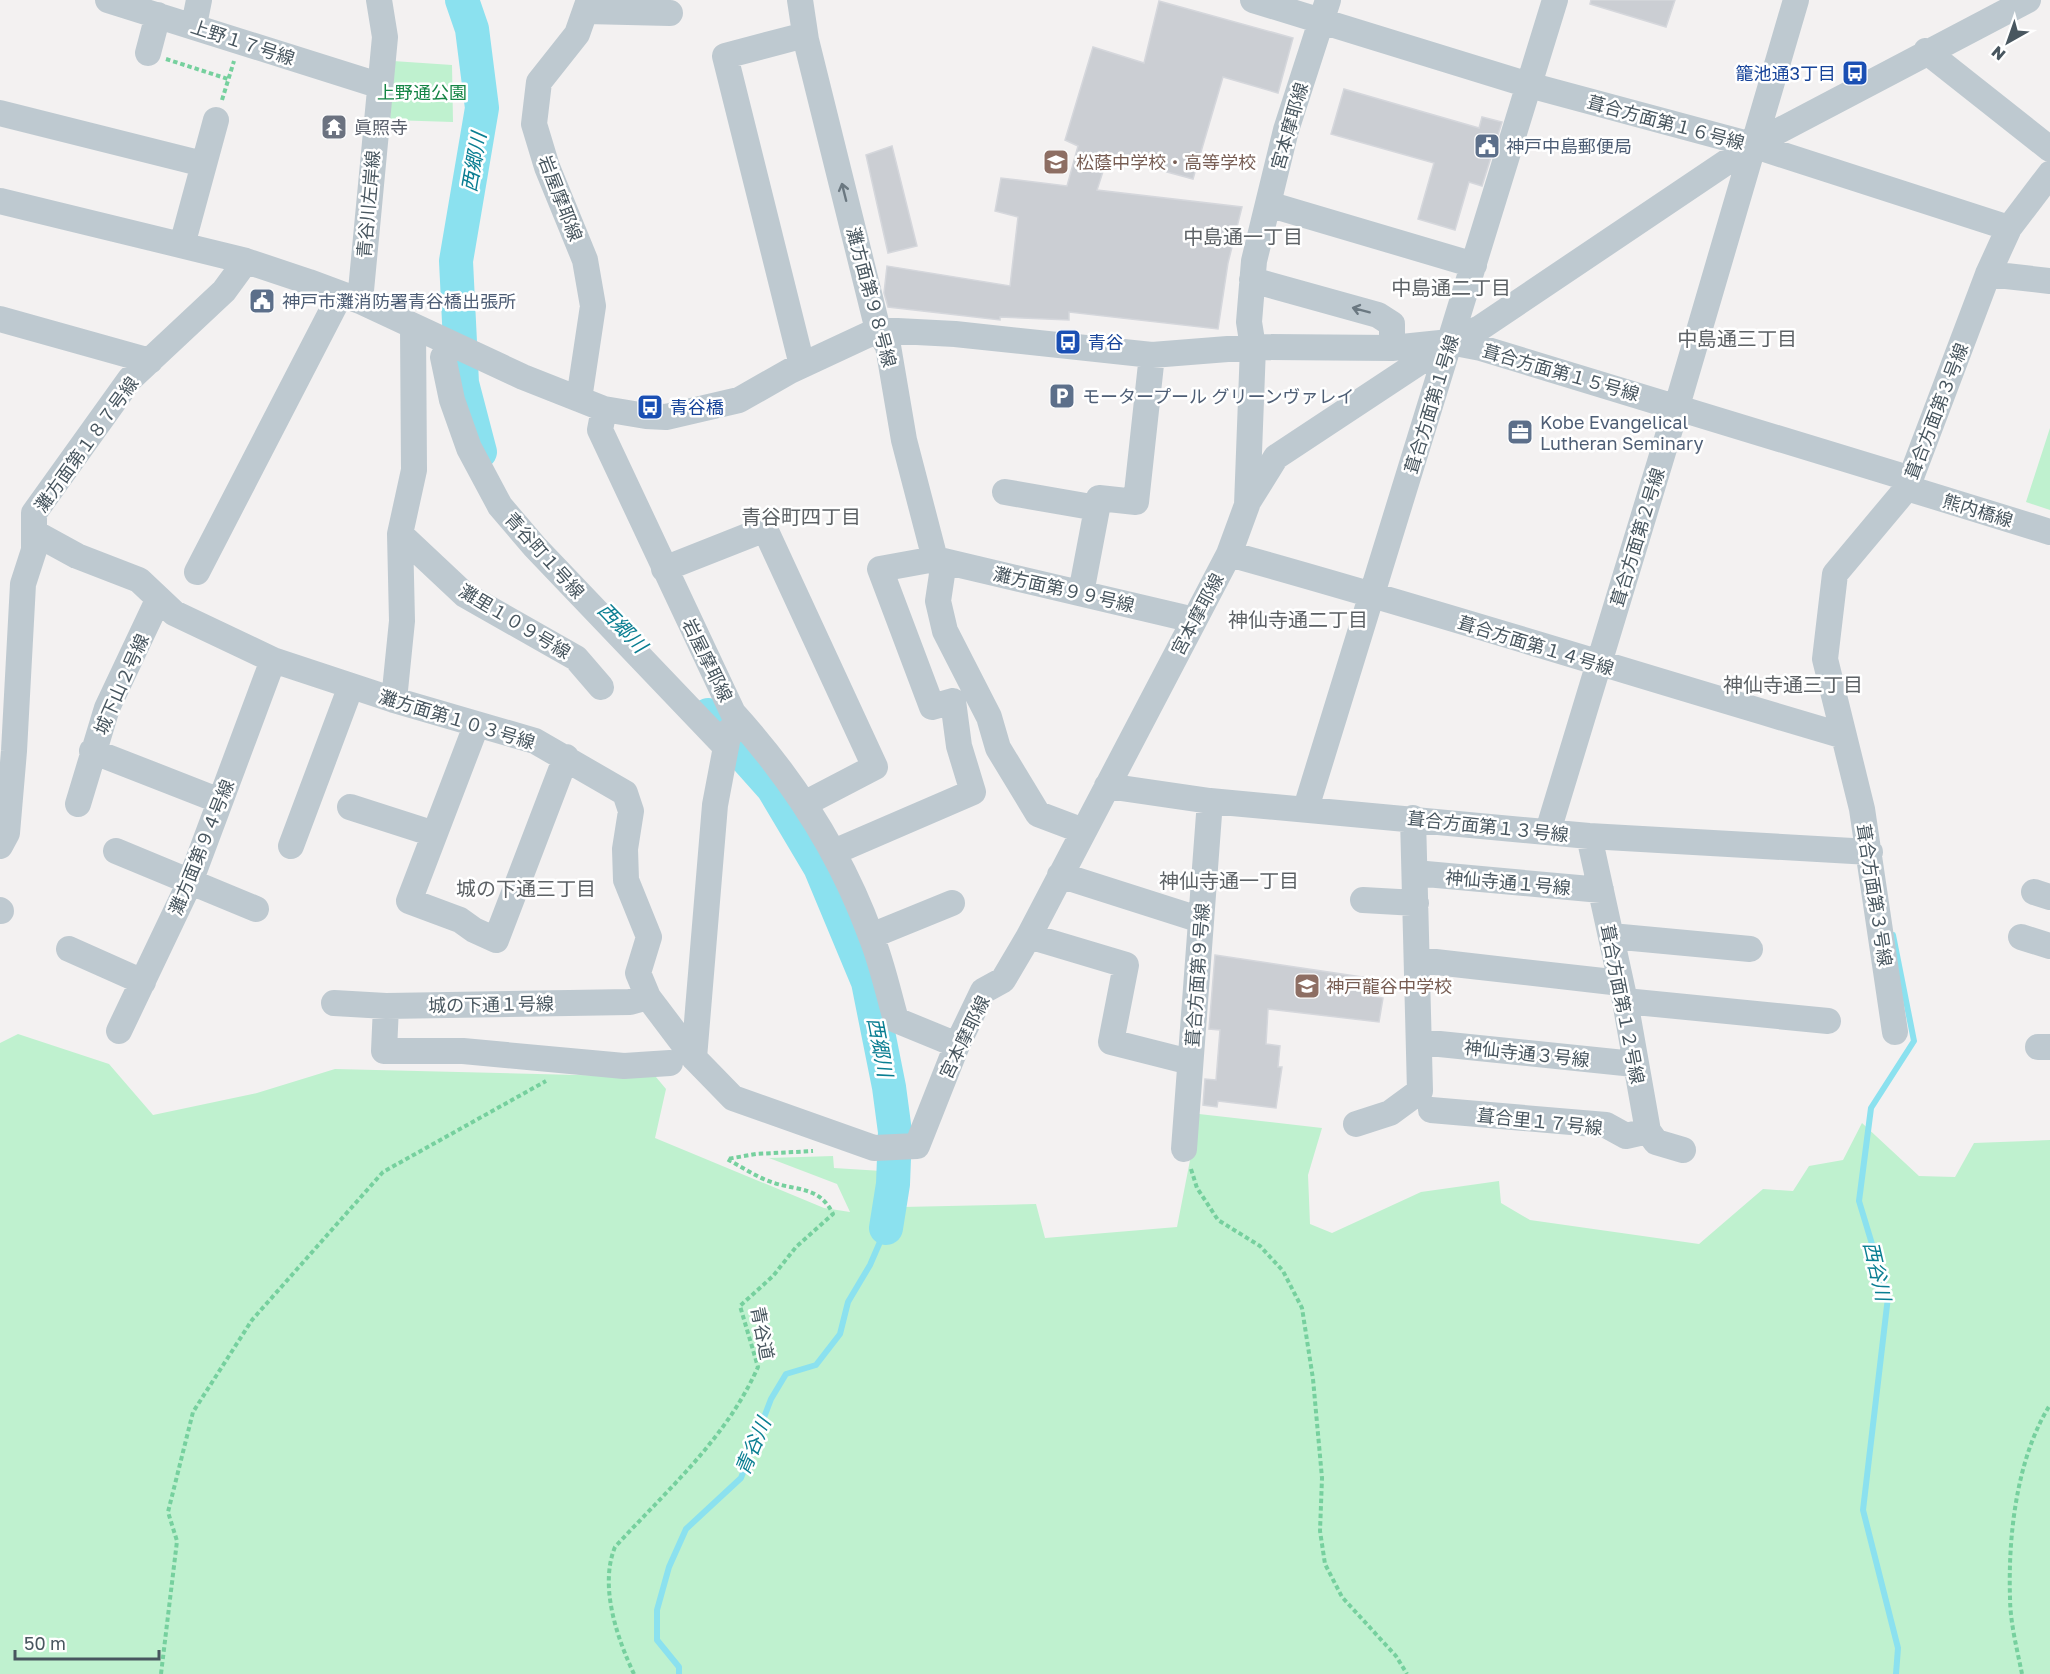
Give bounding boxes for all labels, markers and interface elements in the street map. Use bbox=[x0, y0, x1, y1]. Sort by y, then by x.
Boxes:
north arrow bbox=[1978, 12, 2038, 72]
street label: 上野１７号線 bbox=[188, 15, 298, 69]
text: N bbox=[1987, 42, 2009, 65]
bus stop icon: 籠池通3丁目 bbox=[1840, 58, 1870, 88]
place label: 籠池通3丁目 bbox=[1735, 62, 1836, 84]
street label: 宮本摩耶線 bbox=[1266, 80, 1312, 172]
park label: 上野通公園 bbox=[377, 81, 467, 103]
street label: 葺合方面第１６号線 bbox=[1585, 90, 1747, 154]
temple icon: 眞照寺 bbox=[319, 112, 349, 142]
place label: 眞照寺 bbox=[354, 116, 408, 138]
water label: 西郷川 bbox=[456, 128, 490, 194]
public building icon: 神戸中島郵便局 bbox=[1472, 131, 1502, 161]
place label: 神戸中島郵便局 bbox=[1506, 135, 1632, 157]
school or university icon: 松蔭中学校・高等学校 bbox=[1041, 147, 1071, 177]
street label: 青谷川左岸線 bbox=[352, 149, 384, 259]
place label: 松蔭中学校・高等学校 bbox=[1076, 151, 1256, 173]
street label: 岩屋摩耶線 bbox=[535, 152, 587, 244]
one-way arrow bbox=[837, 182, 849, 201]
district label: 中島通一丁目 bbox=[1183, 224, 1303, 248]
street label: 灘方面第９８号線 bbox=[843, 225, 901, 369]
district label: 中島通二丁目 bbox=[1391, 275, 1511, 299]
public building icon: 神戸市灘消防署青谷橋出張所 bbox=[247, 286, 277, 316]
place label: 神戸市灘消防署青谷橋出張所 bbox=[282, 290, 516, 312]
one-way arrow bbox=[1351, 304, 1370, 315]
district label: 中島通三丁目 bbox=[1677, 326, 1797, 350]
bus stop icon: 青谷 bbox=[1053, 327, 1083, 357]
place label: 青谷 bbox=[1088, 331, 1124, 353]
street label: 葺合方面第１号線 bbox=[1399, 332, 1463, 476]
street label: 葺合方面第１５号線 bbox=[1480, 339, 1642, 405]
street label: 葺合方面第３号線 bbox=[1900, 340, 1972, 482]
street label: 灘方面第１８７号線 bbox=[29, 372, 143, 516]
parking icon: モータープール グリーンヴァレイ bbox=[1047, 381, 1077, 411]
place label: モータープール グリーンヴァレイ bbox=[1082, 385, 1355, 407]
bus stop icon: 青谷橋 bbox=[635, 392, 665, 422]
place label: 青谷橋 bbox=[670, 396, 724, 418]
place label: Kobe Evangelical Lutheran Seminary bbox=[1540, 411, 1704, 454]
office icon: Kobe Evangelical Lutheran Seminary bbox=[1505, 417, 1535, 447]
street label: 葺合方面第２号線 bbox=[1605, 465, 1669, 609]
street label: 熊内橋線 bbox=[1940, 489, 2016, 531]
district label: 青谷町四丁目 bbox=[741, 504, 861, 528]
street label: 青谷町１号線 bbox=[501, 508, 589, 602]
street label: 灘方面第９９号線 bbox=[991, 562, 1137, 616]
street label: 宮本摩耶線 bbox=[1166, 569, 1228, 659]
street label: 灘里１０９号線 bbox=[455, 579, 575, 663]
water label: 西郷川 bbox=[594, 597, 654, 658]
district label: 神仙寺通二丁目 bbox=[1228, 607, 1368, 631]
street label: 葺合方面第１４号線 bbox=[1455, 611, 1617, 679]
street label: 岩屋摩耶線 bbox=[678, 615, 738, 705]
street label: 城下山２号線 bbox=[89, 630, 153, 738]
district label: 神仙寺通三丁目 bbox=[1723, 672, 1863, 696]
street label: 灘方面第１０３号線 bbox=[376, 685, 538, 753]
street label: 灘方面第９４号線 bbox=[164, 776, 238, 918]
street label: 葺合方面第１３号線 bbox=[1406, 807, 1570, 845]
street label: 葺合方面第３号線 bbox=[1853, 822, 1897, 968]
street label: 神仙寺通１号線 bbox=[1444, 866, 1572, 898]
district label: 神仙寺通一丁目 bbox=[1159, 868, 1299, 892]
district label: 城の下通三丁目 bbox=[456, 876, 596, 900]
street label: 葺合方面第９号線 bbox=[1181, 902, 1213, 1048]
street label: 葺合方面第１２号線 bbox=[1597, 922, 1649, 1086]
school or university icon: 神戸龍谷中学校 bbox=[1292, 971, 1322, 1001]
place label: 神戸龍谷中学校 bbox=[1326, 975, 1452, 997]
street label: 城の下通１号線 bbox=[428, 992, 554, 1016]
street label: 宮本摩耶線 bbox=[934, 992, 994, 1082]
water label: 西郷川 bbox=[863, 1015, 899, 1081]
street label: 神仙寺通３号線 bbox=[1463, 1035, 1591, 1071]
street label: 葺合里１７号線 bbox=[1476, 1103, 1604, 1139]
water label: 西谷川 bbox=[1860, 1239, 1897, 1305]
street label: 青谷道 bbox=[747, 1304, 779, 1362]
water label: 青谷川 bbox=[729, 1412, 776, 1478]
scale bar bbox=[15, 1623, 159, 1661]
text: 50 m bbox=[24, 1632, 66, 1654]

